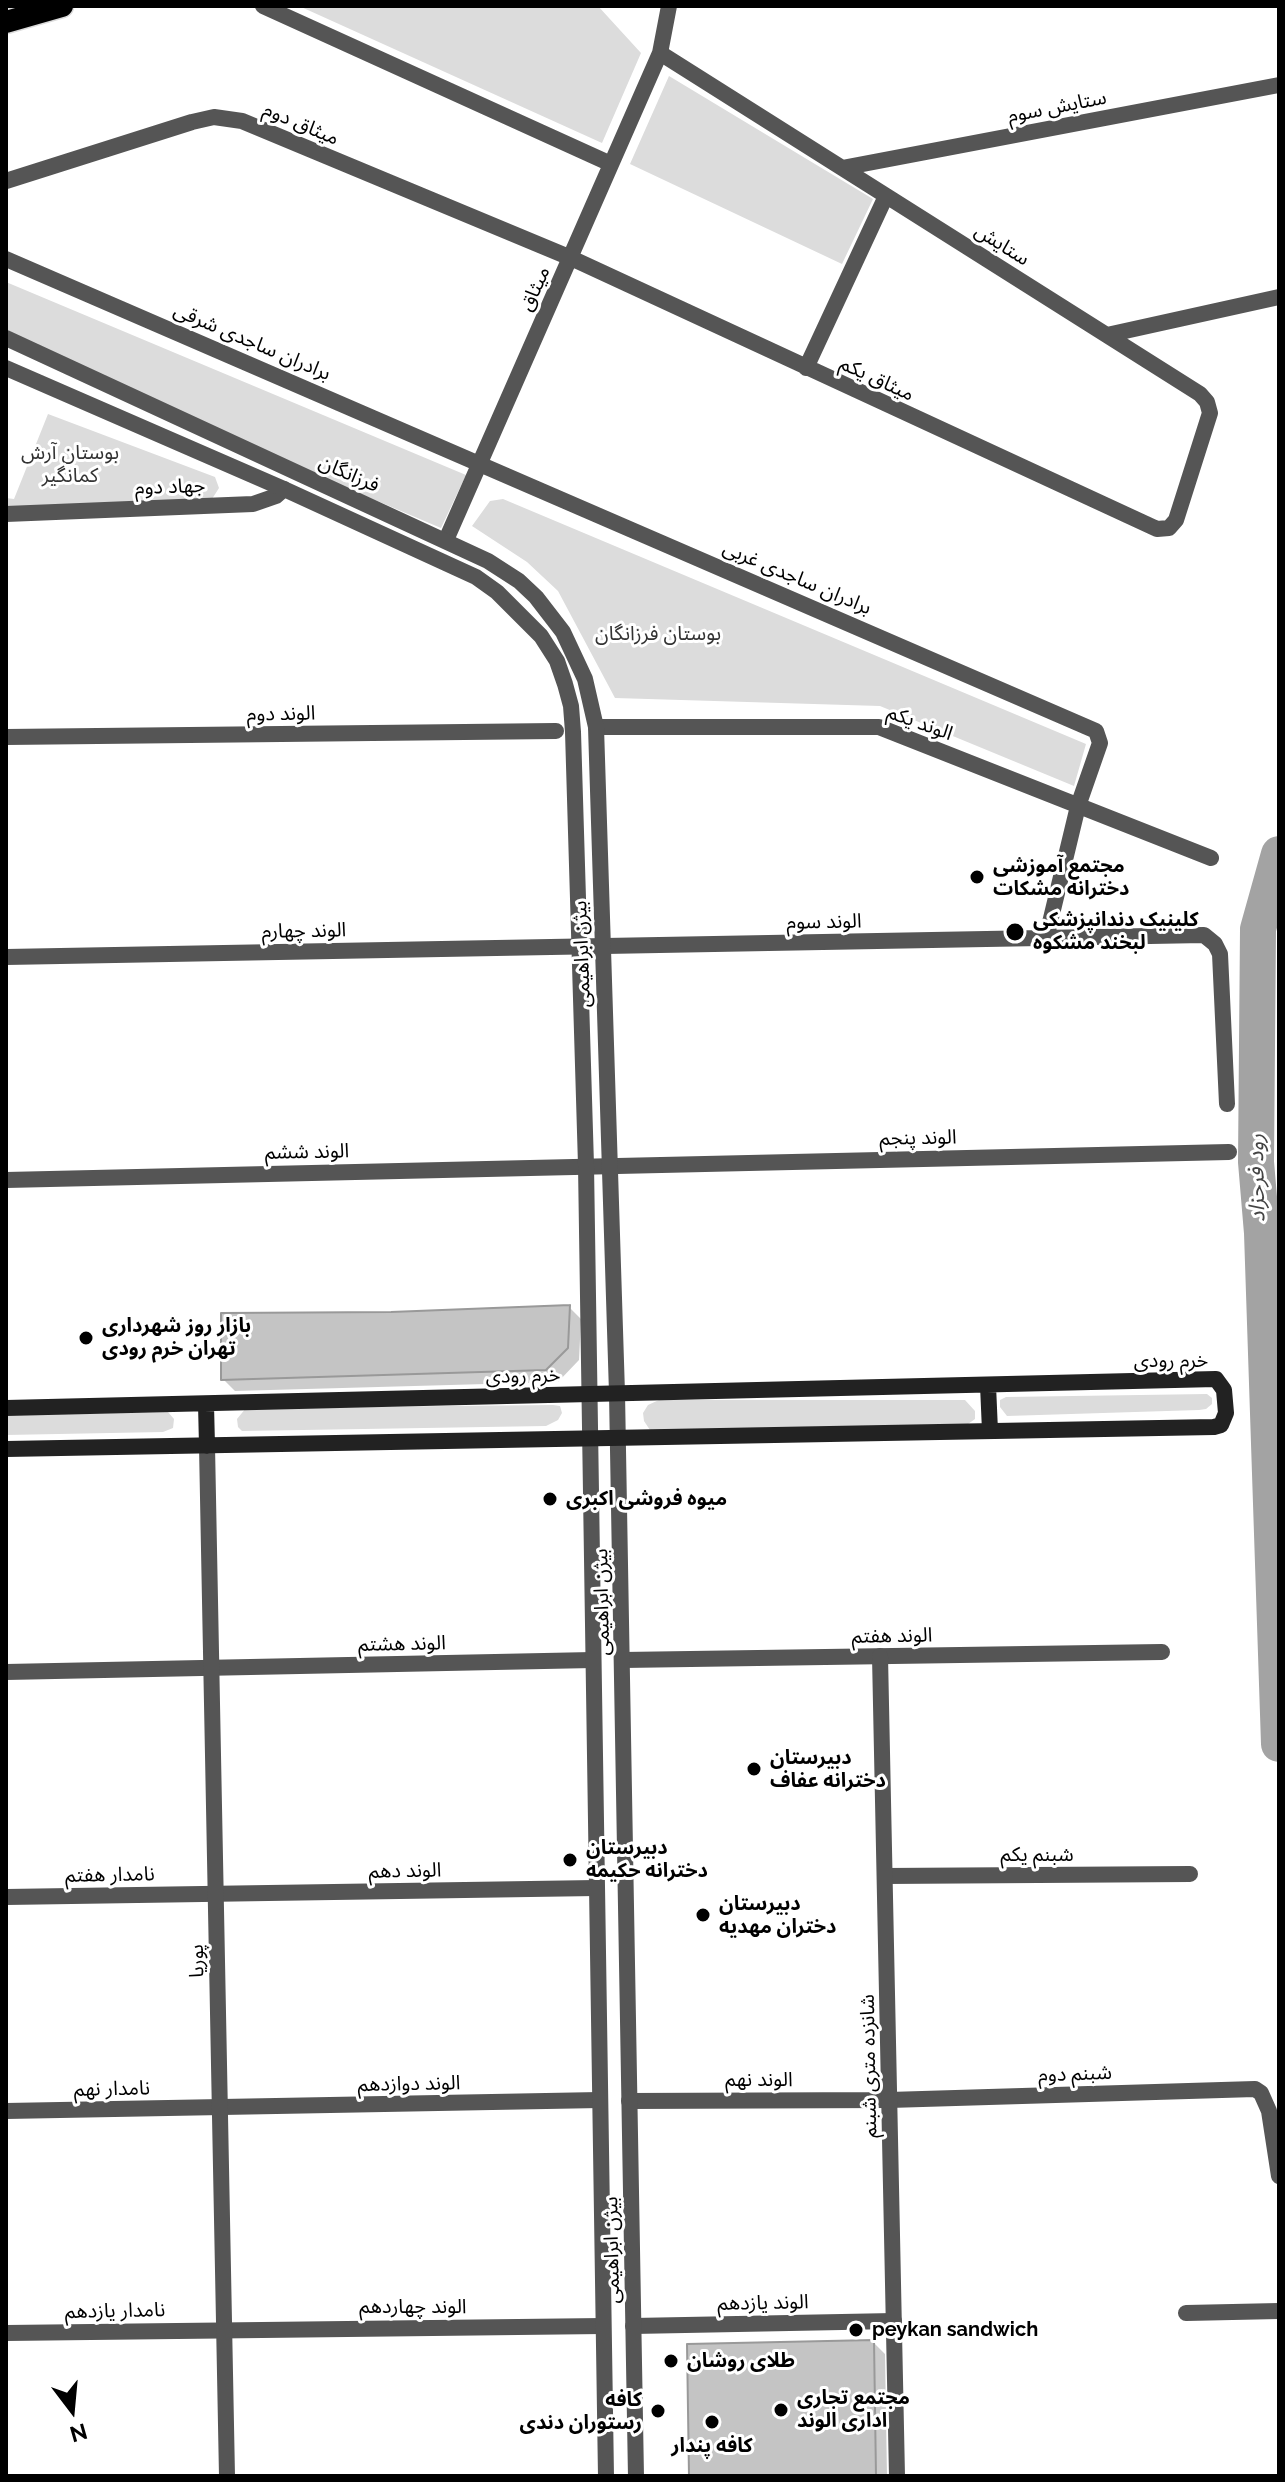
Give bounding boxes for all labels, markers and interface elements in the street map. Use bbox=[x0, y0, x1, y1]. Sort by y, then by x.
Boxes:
street label: ستایش سوم bbox=[1006, 86, 1108, 128]
street label: میثاق دوم bbox=[260, 97, 342, 151]
street label: ستایش bbox=[970, 219, 1034, 271]
street label: میثاق bbox=[515, 263, 555, 315]
street label: برادران ساجدی شرقی bbox=[170, 298, 334, 386]
street label: میثاق یکم bbox=[836, 351, 918, 407]
park label: بوستان آرش کمانگیر bbox=[21, 441, 119, 488]
street label: فرزانگان bbox=[315, 450, 383, 498]
street label: جهاد دوم bbox=[134, 474, 206, 500]
street label: برادران ساجدی غربی bbox=[719, 536, 875, 620]
park label: بوستان فرزانگان bbox=[595, 622, 721, 646]
street label: الوند یکم bbox=[884, 700, 956, 746]
street label: الوند دوم bbox=[246, 701, 316, 727]
place label: مجتمع آموزشی دخترانه مشکات bbox=[993, 854, 1129, 901]
marker: مجتمع آموزشی دخترانه مشکات bbox=[968, 868, 986, 886]
street label: بیژن ابراهیمی bbox=[568, 900, 596, 1008]
place label: کلینیک دندانپزشکی لبخند مشکوه bbox=[1033, 908, 1198, 955]
street label: الوند سوم bbox=[786, 909, 862, 935]
street label: الوند چهارم bbox=[262, 918, 346, 944]
marker: کلینیک دندانپزشکی لبخند مشکوه bbox=[1004, 921, 1026, 943]
street label: الوند پنجم bbox=[879, 1125, 957, 1151]
water label: رود فرحزاد bbox=[1243, 1134, 1271, 1222]
street label: الوند ششم bbox=[265, 1139, 349, 1165]
place label: بازار روز شهرداری تهران خرم رودی bbox=[102, 1314, 251, 1361]
marker: بازار روز شهرداری تهران خرم رودی bbox=[77, 1329, 95, 1347]
street label: خرم رودی bbox=[1134, 1349, 1208, 1373]
street label: خرم رودی bbox=[485, 1363, 561, 1389]
place label: میوه فروشی اکبری bbox=[566, 1487, 727, 1511]
marker: میوه فروشی اکبری bbox=[541, 1490, 559, 1508]
street label: بیژن ابراهیمی bbox=[589, 1548, 615, 1656]
street label: الوند هفتم bbox=[851, 1623, 933, 1649]
street label: الوند هشتم bbox=[358, 1631, 446, 1657]
place label: دبیرستان دخترانه عفاف bbox=[770, 1746, 886, 1793]
marker: دبیرستان دخترانه عفاف bbox=[745, 1760, 763, 1778]
place label: دبیرستان دخترانه حکیمه bbox=[586, 1836, 708, 1883]
street label: شبنم یکم bbox=[1000, 1843, 1074, 1867]
marker: دبیرستان دخترانه حکیمه bbox=[561, 1851, 579, 1869]
street label: الوند دهم bbox=[368, 1858, 442, 1884]
street label: نامدار هفتم bbox=[65, 1862, 155, 1888]
place label: دبیرستان دختران مهدیه bbox=[719, 1892, 836, 1939]
marker: دبیرستان دختران مهدیه bbox=[694, 1906, 712, 1924]
street label: پوریا bbox=[185, 1944, 209, 1978]
street label: شانزده متری شبنم bbox=[856, 1994, 882, 2138]
street label: شبنم دوم bbox=[1038, 2061, 1112, 2087]
street label: الوند نهم bbox=[725, 2068, 793, 2092]
street label: الوند دوازدهم bbox=[357, 2071, 461, 2097]
street label: نامدار نهم bbox=[74, 2076, 150, 2102]
street label: بیژن ابراهیمی bbox=[599, 2196, 625, 2304]
street label: الوند یازدهم bbox=[717, 2290, 809, 2316]
street label: الوند چهاردهم bbox=[359, 2295, 467, 2319]
street label: نامدار یازدهم bbox=[65, 2298, 165, 2324]
place label: peykan sandwich bbox=[872, 2318, 1038, 2342]
marker: peykan sandwich bbox=[847, 2321, 865, 2339]
place label: طلای روشان bbox=[687, 2349, 795, 2373]
marker: طلای روشان bbox=[662, 2352, 680, 2370]
north arrow bbox=[32, 2370, 112, 2450]
place label: مجتمع تجاری اداری الوند bbox=[797, 2386, 910, 2433]
place label: کافه رستوران دندی bbox=[519, 2388, 642, 2435]
marker: مجتمع تجاری اداری الوند bbox=[772, 2401, 790, 2419]
marker: کافه رستوران دندی bbox=[649, 2402, 667, 2420]
marker: کافه پندار bbox=[703, 2413, 721, 2431]
text: N bbox=[67, 2418, 90, 2448]
place label: کافه پندار bbox=[671, 2434, 753, 2458]

